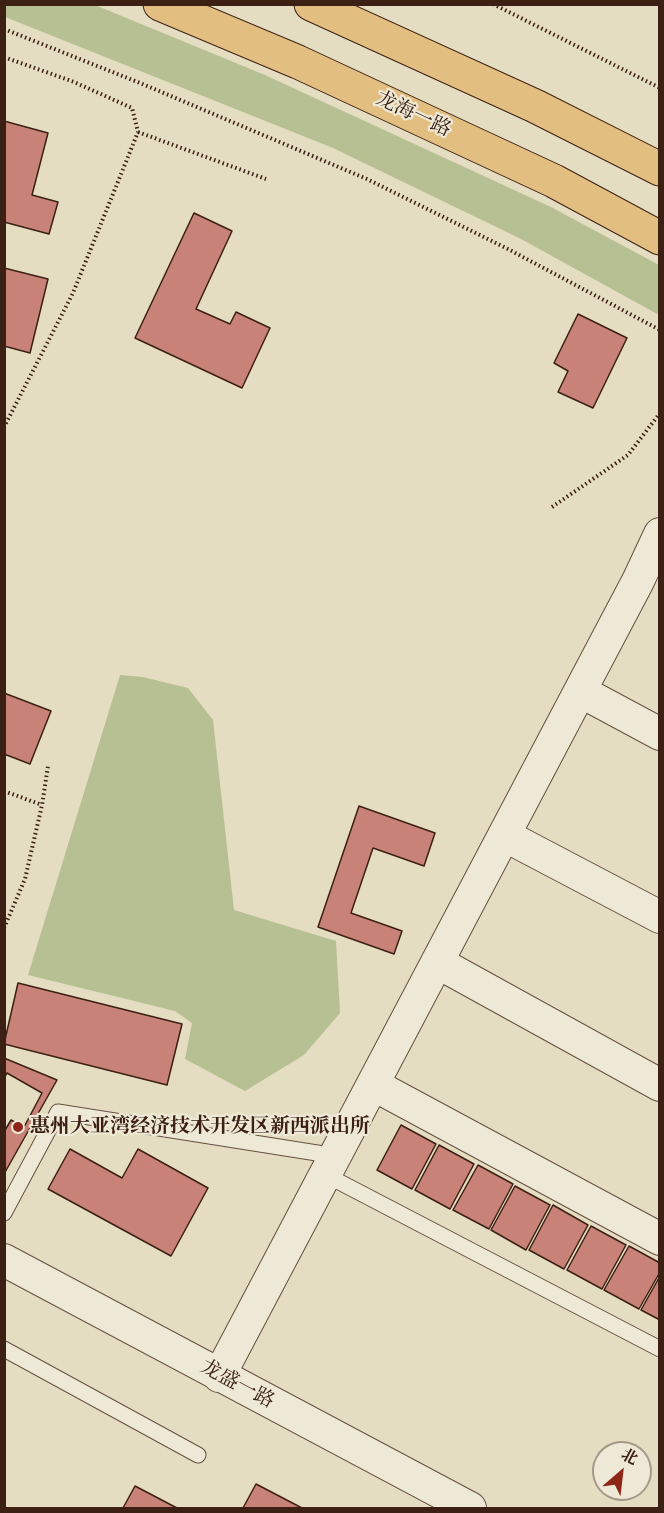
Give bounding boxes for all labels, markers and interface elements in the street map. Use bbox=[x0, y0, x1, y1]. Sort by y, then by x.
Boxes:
street label: 龙海一路 bbox=[372, 87, 454, 143]
place label: 惠州大亚湾经济技术开发区新西派出所 bbox=[30, 1115, 370, 1139]
marker: 惠州大亚湾经济技术开发区新西派出所 bbox=[11, 1120, 25, 1134]
street label: 龙盛一路 bbox=[196, 1356, 278, 1414]
north arrow bbox=[592, 1441, 652, 1501]
text: 北 bbox=[617, 1443, 642, 1470]

